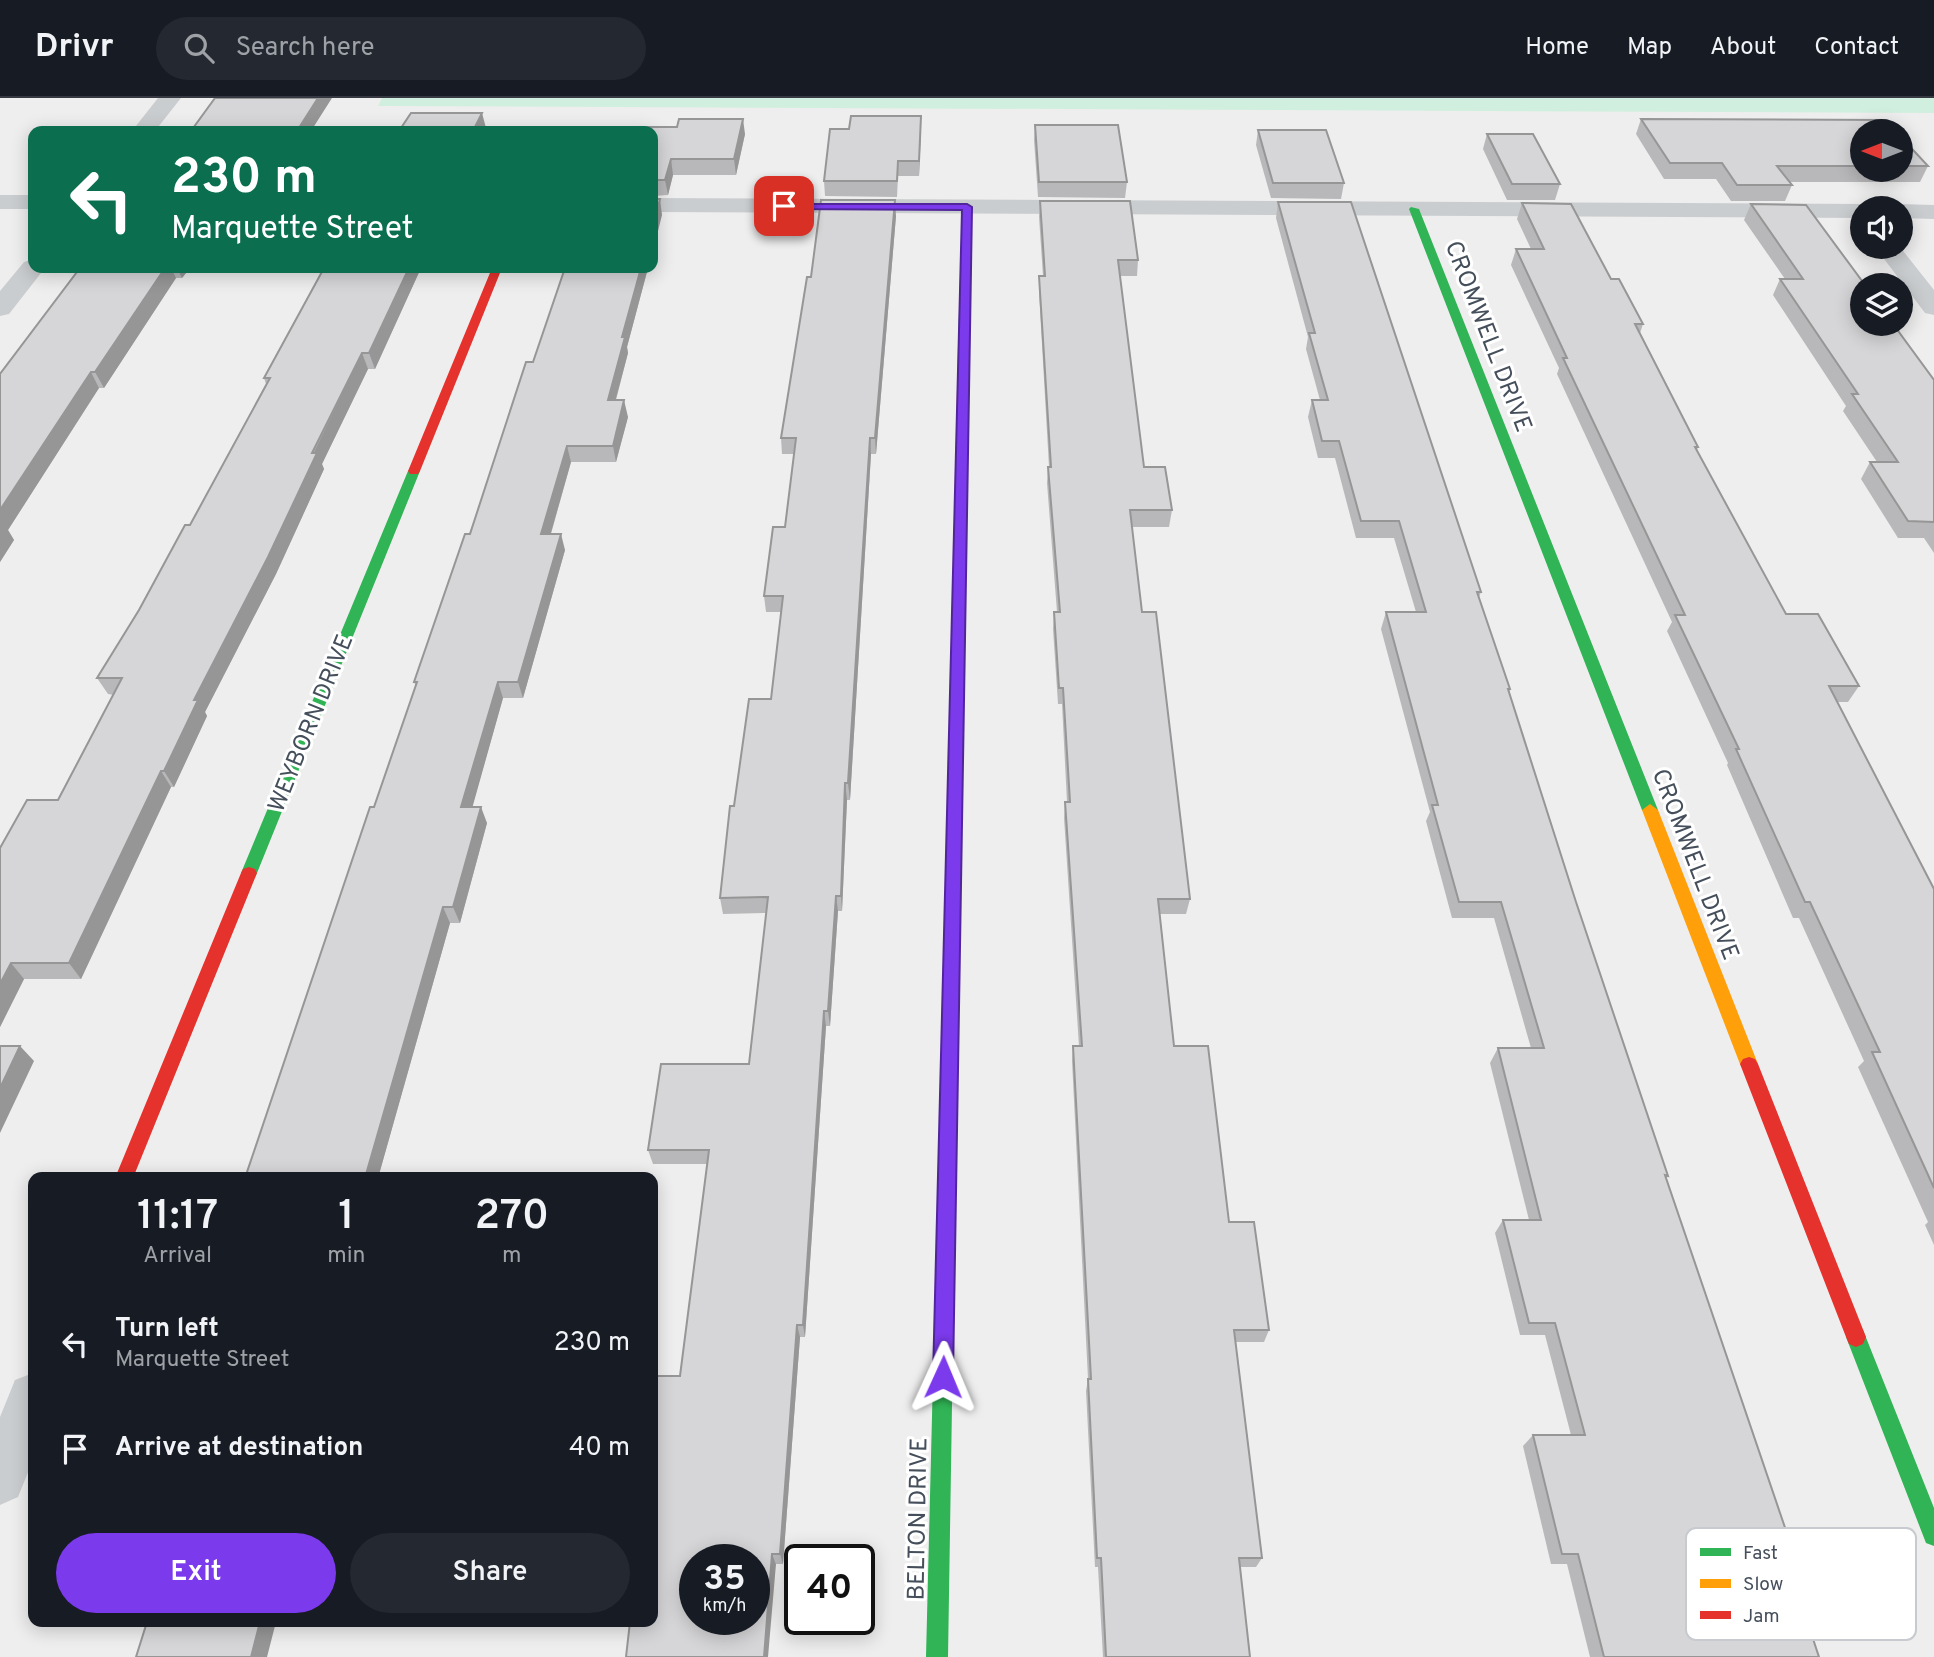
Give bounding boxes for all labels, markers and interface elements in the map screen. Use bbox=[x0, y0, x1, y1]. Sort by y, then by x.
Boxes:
search box bbox=[156, 17, 646, 80]
text: Drivr bbox=[35, 27, 114, 69]
icon: search bbox=[180, 29, 218, 67]
text: Search here bbox=[236, 32, 375, 65]
text: Home bbox=[1525, 33, 1589, 63]
text: Map bbox=[1627, 33, 1672, 63]
text: About bbox=[1710, 33, 1776, 63]
text: Contact bbox=[1814, 33, 1899, 63]
north arrow bbox=[1850, 119, 1913, 182]
map controls bbox=[1850, 119, 1913, 336]
text: 230 m bbox=[171, 149, 317, 211]
icon: left bbox=[56, 154, 147, 245]
pin bbox=[754, 176, 814, 236]
icon: arrive bbox=[765, 187, 803, 225]
button: sound bbox=[1850, 196, 1913, 259]
text: Marquette Street bbox=[171, 210, 414, 250]
street label: CROMWELL DRIVE bbox=[1437, 237, 1537, 437]
button: layers bbox=[1850, 273, 1913, 336]
street label: WEYBORN DRIVE bbox=[263, 631, 361, 817]
street label: CROMWELL DRIVE bbox=[1644, 765, 1744, 965]
text: 11:17 bbox=[137, 1191, 218, 1244]
text: 1 bbox=[338, 1191, 355, 1244]
text: 270 bbox=[474, 1191, 549, 1244]
text: Arrival bbox=[143, 1242, 212, 1271]
text: min bbox=[327, 1242, 366, 1271]
text: m bbox=[502, 1242, 521, 1271]
text: Turn left bbox=[115, 1313, 219, 1346]
icon: left bbox=[56, 1325, 94, 1363]
text: 230 m bbox=[554, 1327, 630, 1360]
position arrow bbox=[906, 1340, 980, 1414]
text: Marquette Street bbox=[115, 1346, 289, 1375]
icon: arrive bbox=[56, 1430, 94, 1468]
text: Arrive at destination bbox=[115, 1432, 363, 1465]
text: 40 m bbox=[569, 1432, 630, 1465]
street label: BELTON DRIVE bbox=[903, 1437, 935, 1601]
legend bbox=[1686, 1528, 1916, 1640]
button: Exit bbox=[56, 1533, 336, 1613]
button: Share bbox=[350, 1533, 630, 1613]
text: Fast bbox=[1743, 1542, 1778, 1566]
speed limit sign: 40 bbox=[784, 1544, 875, 1635]
text: 35 bbox=[703, 1558, 746, 1602]
text: Slow bbox=[1743, 1573, 1783, 1597]
text: km/h bbox=[703, 1595, 746, 1618]
text: Jam bbox=[1743, 1605, 1780, 1629]

